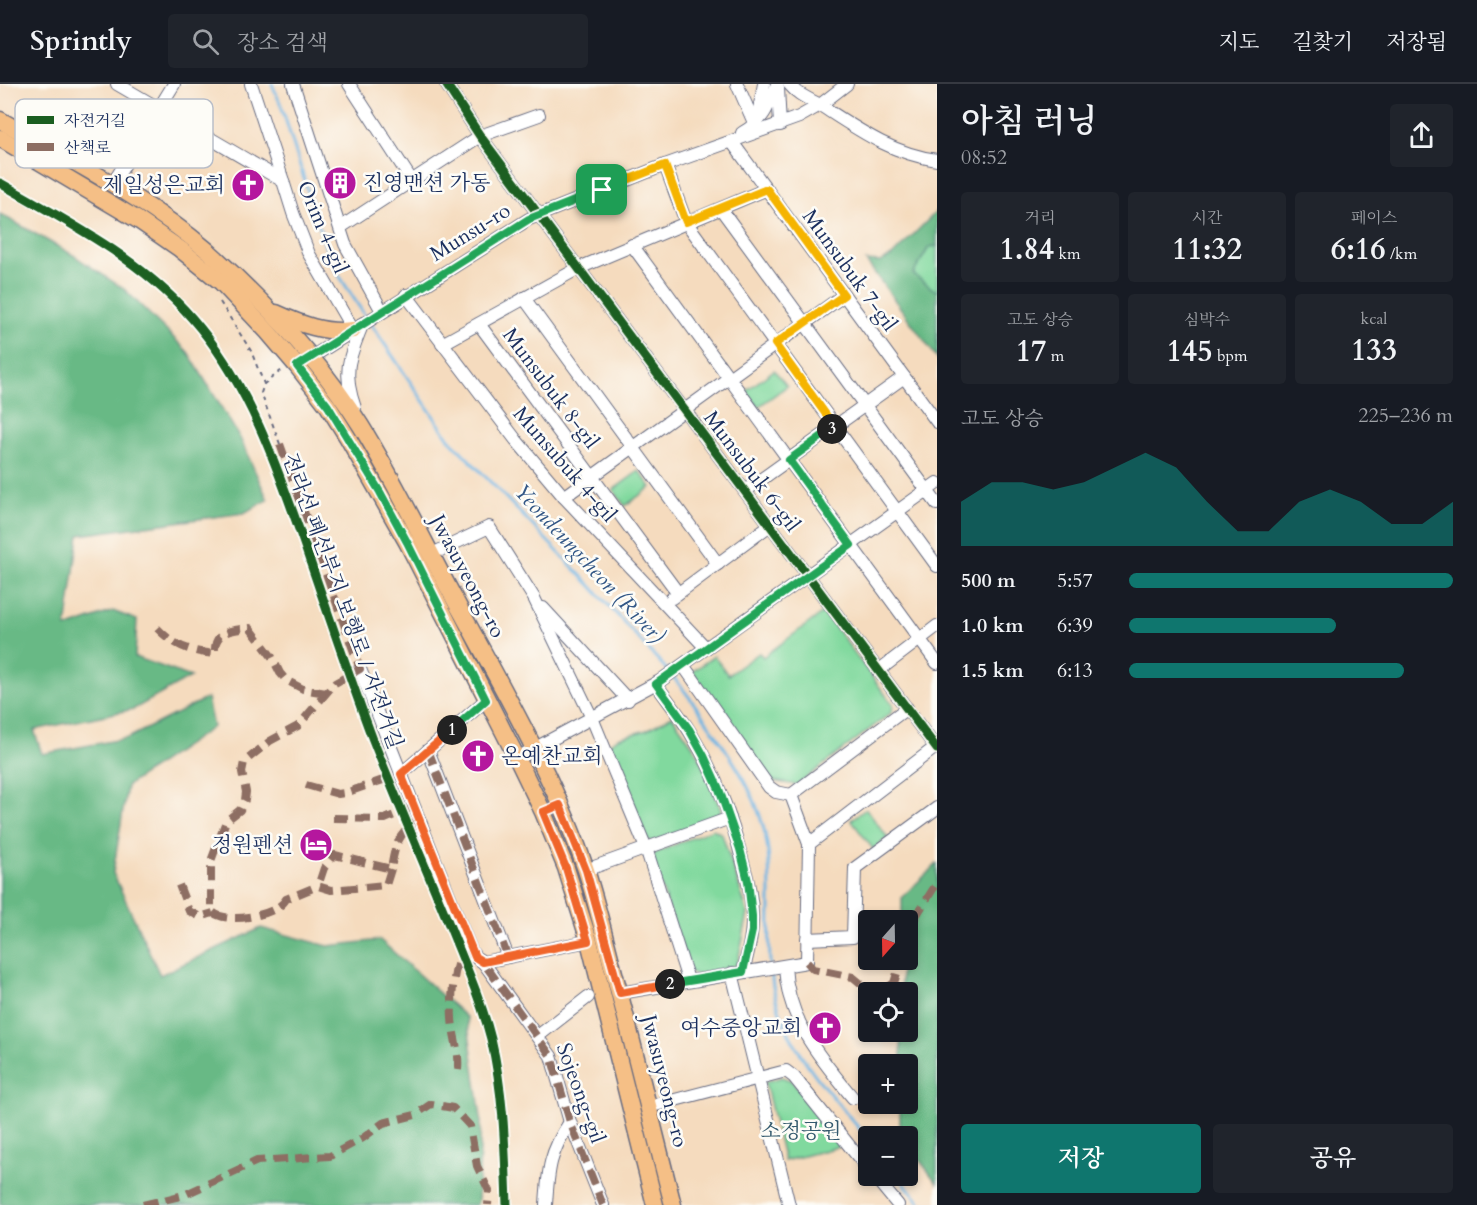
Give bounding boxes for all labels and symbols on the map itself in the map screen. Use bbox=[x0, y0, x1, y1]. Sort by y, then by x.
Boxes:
legend bbox=[15, 99, 213, 168]
text: 자전거길 bbox=[64, 110, 126, 132]
text: 산책로 bbox=[64, 137, 111, 159]
pin bbox=[576, 164, 627, 215]
building icon: 진영맨션 가동 bbox=[322, 165, 358, 201]
church icon: 제일성은교회 bbox=[230, 167, 266, 203]
place label: 진영맨션 가동 bbox=[363, 169, 490, 198]
place label: 제일성은교회 bbox=[103, 171, 225, 200]
street label: Orim 4-gil bbox=[290, 176, 355, 278]
street label: Munsu-ro bbox=[424, 196, 516, 269]
street label: Munsubuk 7-gil bbox=[795, 203, 904, 337]
street label: Munsubuk 8-gil bbox=[496, 322, 606, 455]
street label: Munsubuk 4-gil bbox=[506, 400, 623, 528]
street label: Munsubuk 6-gil bbox=[697, 405, 807, 538]
pin: 3 bbox=[817, 414, 847, 444]
street label: 전라선 폐선부지 보행로 / 자전거길 bbox=[275, 449, 410, 753]
water label: Yeondeungcheon (River) bbox=[507, 477, 671, 650]
street label: Jwasuyeong-ro bbox=[422, 507, 512, 643]
pin: 1 bbox=[437, 715, 467, 745]
church icon: 온예찬교회 bbox=[460, 738, 496, 774]
place label: 온예찬교회 bbox=[501, 742, 602, 771]
hotel icon: 정원펜션 bbox=[298, 827, 334, 863]
place label: 정원펜션 bbox=[212, 831, 293, 860]
north arrow bbox=[858, 910, 918, 970]
pin: 2 bbox=[655, 969, 685, 999]
street label: Jwasuyeong-ro bbox=[633, 1009, 695, 1150]
church icon: 여수중앙교회 bbox=[807, 1010, 843, 1046]
place label: 여수중앙교회 bbox=[680, 1014, 802, 1043]
street label: Sojeong-gil bbox=[549, 1039, 612, 1147]
park label: 소정공원 bbox=[760, 1117, 842, 1146]

